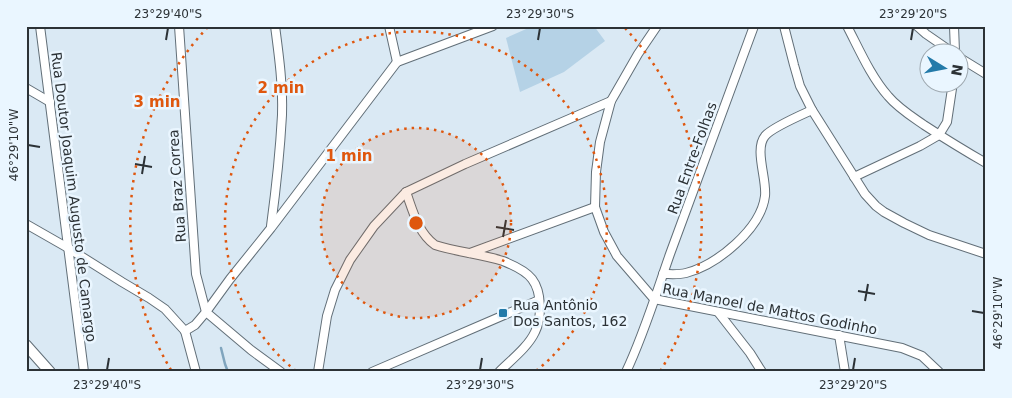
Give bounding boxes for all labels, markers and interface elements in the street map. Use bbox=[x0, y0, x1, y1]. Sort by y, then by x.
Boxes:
text: 23°29'40"S bbox=[134, 7, 202, 21]
text: 23°29'30"S bbox=[506, 7, 574, 21]
text: 23°29'20"S bbox=[879, 7, 947, 21]
north arrow bbox=[920, 42, 970, 92]
street label: Rua Doutor Joaquim Augusto de Camargo bbox=[48, 51, 100, 343]
text: N bbox=[948, 63, 966, 77]
text: 2 min bbox=[257, 79, 305, 97]
text: 3 min bbox=[133, 93, 181, 111]
street label: Rua Entre-Folhas bbox=[664, 100, 720, 216]
text: 46°29'10"W bbox=[7, 109, 21, 181]
street label: Rua Braz Correa bbox=[165, 129, 189, 243]
text: 1 min bbox=[325, 147, 373, 165]
centre of rings bbox=[407, 214, 425, 232]
text: 46°29'10"W bbox=[991, 277, 1005, 349]
street label: Rua Manoel de Mattos Godinho bbox=[661, 280, 879, 338]
place label: Rua Antônio Dos Santos, 162 bbox=[513, 297, 627, 329]
marker: Rua Antônio Dos Santos, 162 bbox=[497, 307, 509, 319]
text: 23°29'40"S bbox=[73, 378, 141, 392]
text: 23°29'30"S bbox=[446, 378, 514, 392]
text: 23°29'20"S bbox=[819, 378, 887, 392]

